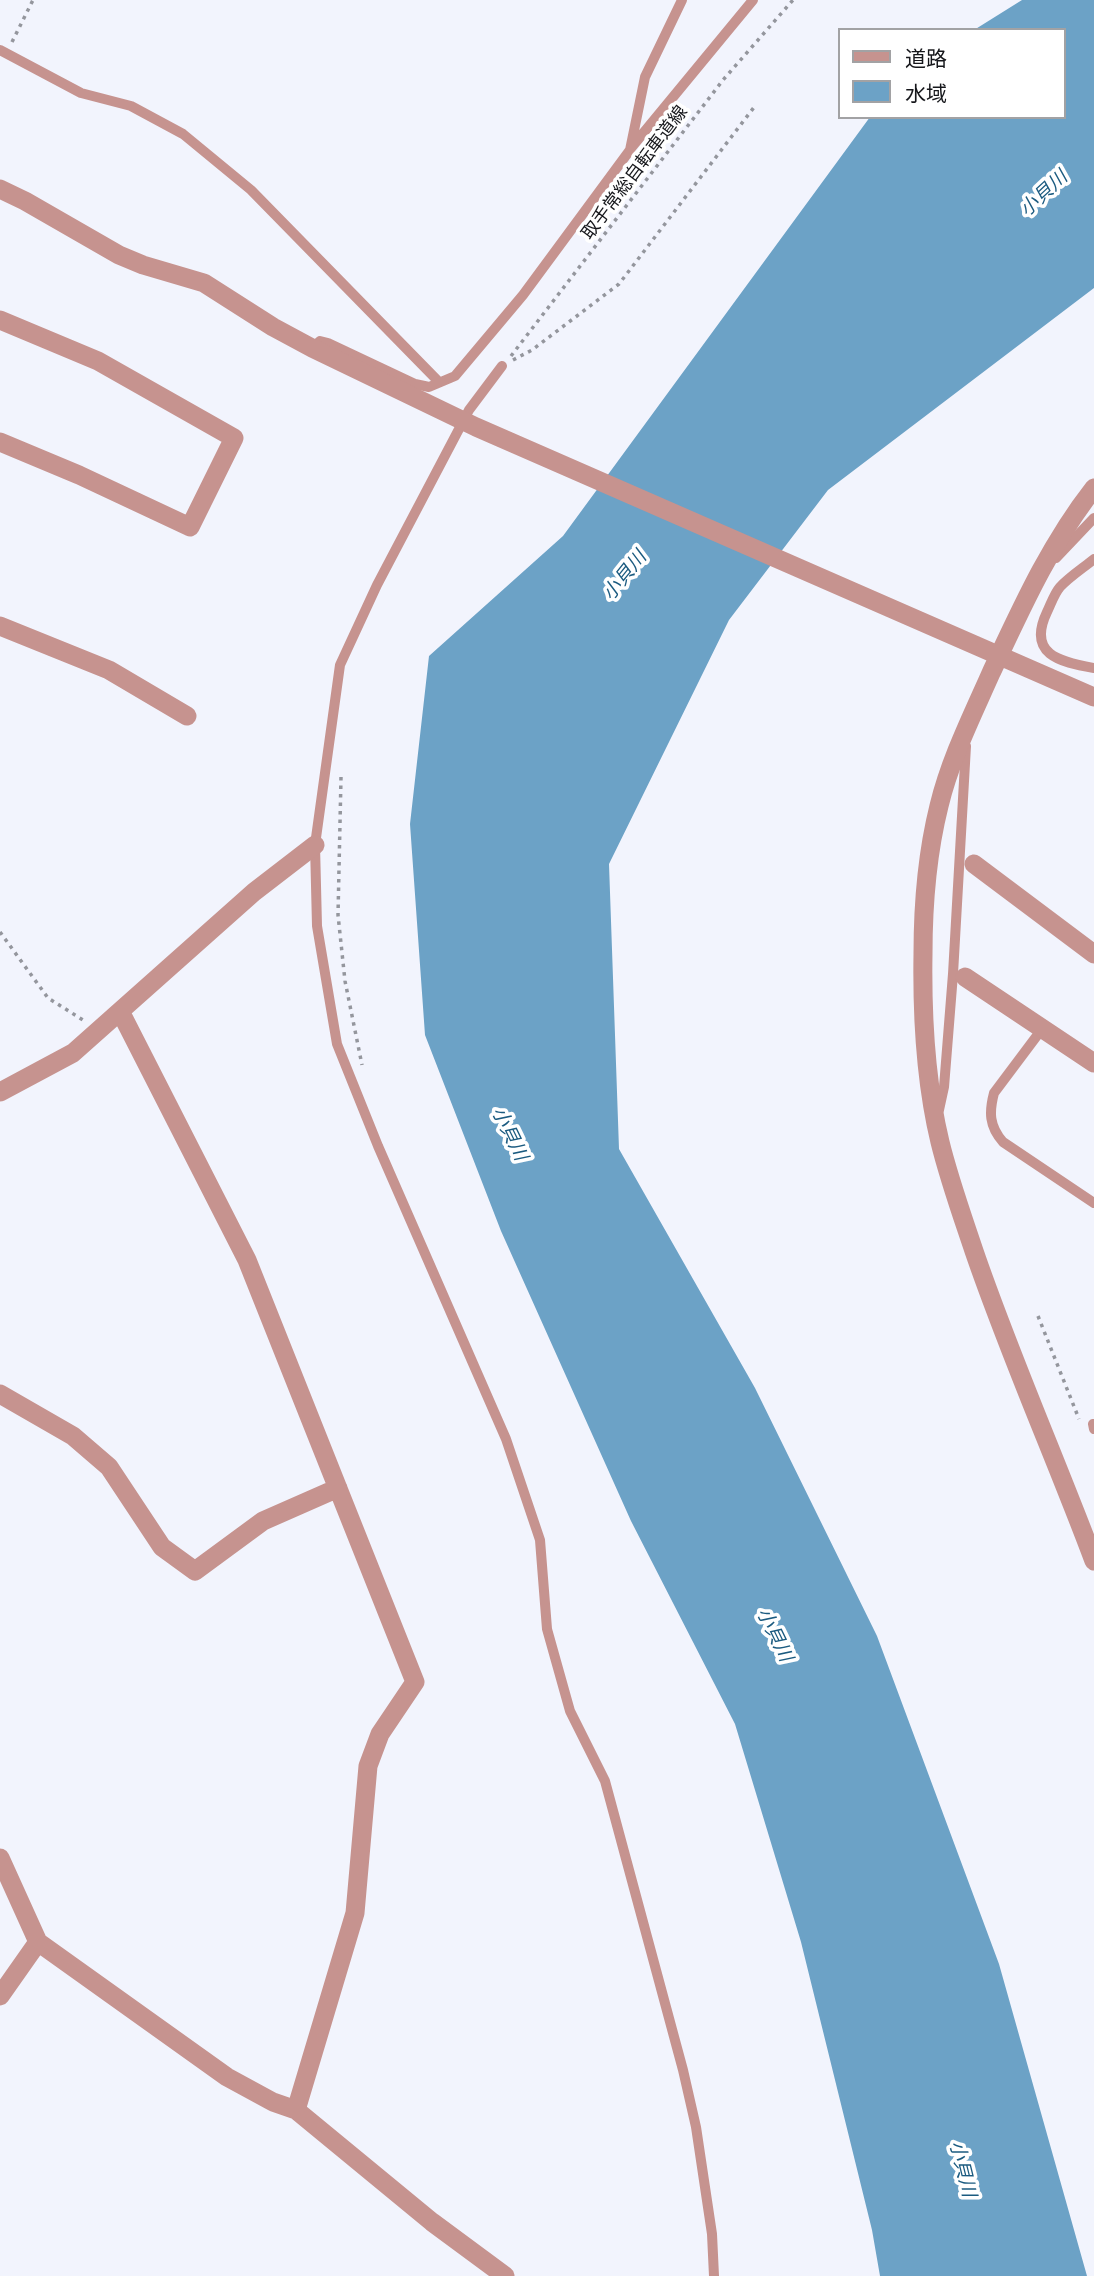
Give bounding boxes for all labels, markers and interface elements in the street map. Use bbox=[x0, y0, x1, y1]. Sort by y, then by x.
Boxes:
legend bbox=[838, 28, 1066, 119]
text: 道路 bbox=[905, 44, 947, 72]
text: 水域 bbox=[905, 79, 947, 107]
street label: 取手常総自転車道線 bbox=[578, 102, 692, 244]
water label: 小貝川 bbox=[1015, 166, 1073, 222]
water label: 小貝川 bbox=[598, 547, 652, 605]
water label: 小貝川 bbox=[486, 1103, 532, 1165]
water label: 小貝川 bbox=[751, 1604, 797, 1666]
water label: 小貝川 bbox=[944, 2139, 980, 2199]

